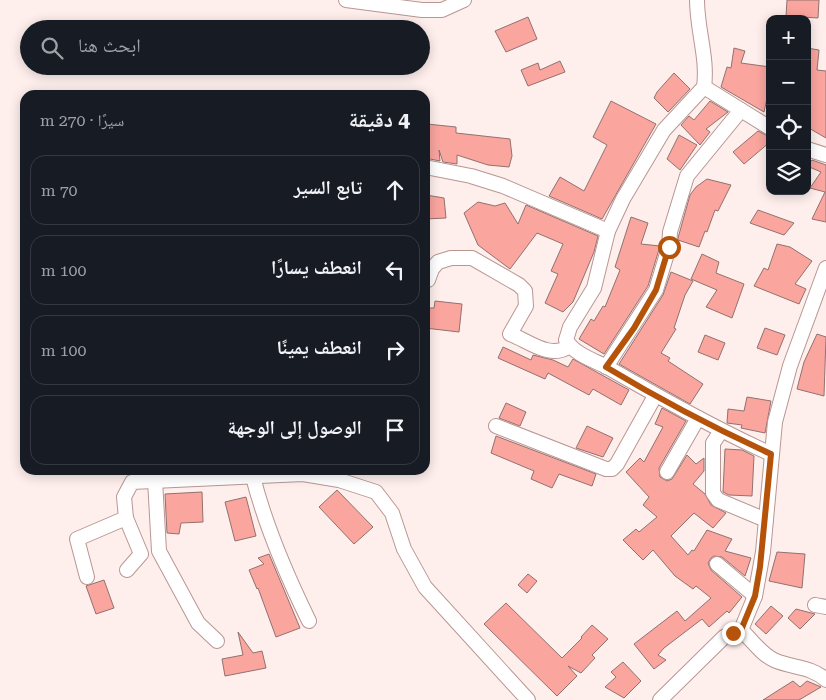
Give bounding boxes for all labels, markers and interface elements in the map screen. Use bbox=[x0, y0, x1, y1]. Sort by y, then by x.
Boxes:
map controls bbox=[766, 15, 811, 195]
button: + bbox=[766, 15, 811, 60]
search box bbox=[20, 20, 430, 75]
icon: search bbox=[38, 34, 66, 62]
text: ابحث هنا bbox=[78, 34, 141, 57]
button: − bbox=[766, 60, 811, 105]
button: locate bbox=[766, 105, 811, 150]
text: 4 دقيقة bbox=[349, 108, 410, 132]
text: سيرًا · 270 m bbox=[40, 111, 124, 130]
button: layers bbox=[766, 150, 811, 195]
text: تابع السير bbox=[294, 176, 362, 199]
icon: ahead bbox=[381, 176, 409, 204]
text: 70 m bbox=[41, 181, 78, 200]
route start bbox=[658, 236, 681, 259]
text: انعطف يسارًا bbox=[271, 256, 362, 279]
icon: left bbox=[381, 256, 409, 284]
text: 100 m bbox=[41, 261, 87, 280]
text: انعطف يمينًا bbox=[277, 336, 362, 359]
icon: right bbox=[381, 336, 409, 364]
text: 100 m bbox=[41, 341, 87, 360]
text: الوصول إلى الوجهة bbox=[227, 416, 362, 439]
icon: arrive bbox=[381, 416, 409, 444]
route end bbox=[722, 622, 745, 645]

